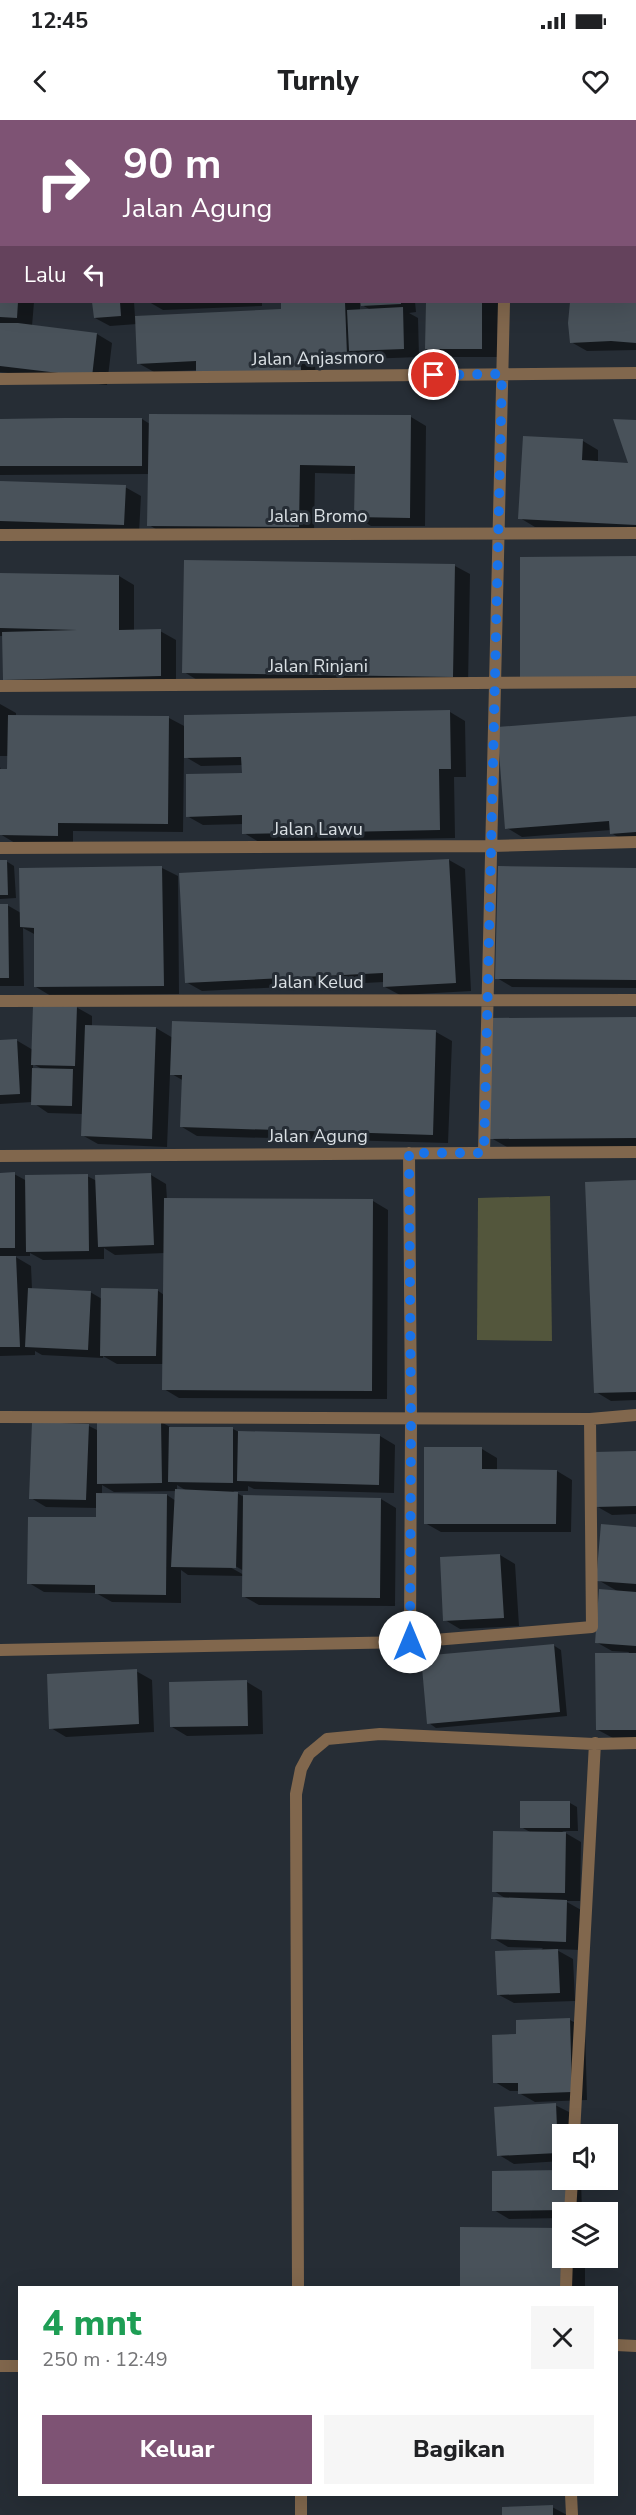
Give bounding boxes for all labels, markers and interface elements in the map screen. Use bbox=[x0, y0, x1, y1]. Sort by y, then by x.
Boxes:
text: 12:45 bbox=[30, 6, 88, 36]
text: Turnly bbox=[277, 63, 359, 100]
icon: back bbox=[24, 65, 57, 98]
icon: heart bbox=[579, 65, 612, 98]
text: 90 m bbox=[123, 136, 222, 193]
icon: right bbox=[24, 144, 102, 222]
text: Jalan Agung bbox=[123, 190, 272, 227]
icon: left bbox=[78, 258, 111, 291]
text: Lalu bbox=[24, 260, 66, 290]
street label: Jalan Anjasmoro bbox=[250, 345, 385, 371]
pin bbox=[408, 349, 459, 400]
icon: arrive bbox=[417, 358, 450, 391]
street label: Jalan Bromo bbox=[267, 504, 368, 528]
street label: Jalan Rinjani bbox=[267, 654, 368, 678]
street label: Jalan Lawu bbox=[272, 817, 363, 841]
street label: Jalan Kelud bbox=[271, 970, 364, 994]
street label: Jalan Agung bbox=[267, 1124, 368, 1148]
position arrow bbox=[378, 1610, 442, 1674]
map controls bbox=[552, 2124, 618, 2268]
button: sound bbox=[552, 2124, 618, 2190]
button: layers bbox=[552, 2202, 618, 2268]
text: 4 mnt bbox=[42, 2299, 142, 2348]
button: close bbox=[531, 2306, 594, 2369]
text: 250 m · 12:49 bbox=[42, 2346, 168, 2373]
button: Keluar bbox=[42, 2415, 312, 2484]
button: Bagikan bbox=[324, 2415, 594, 2484]

